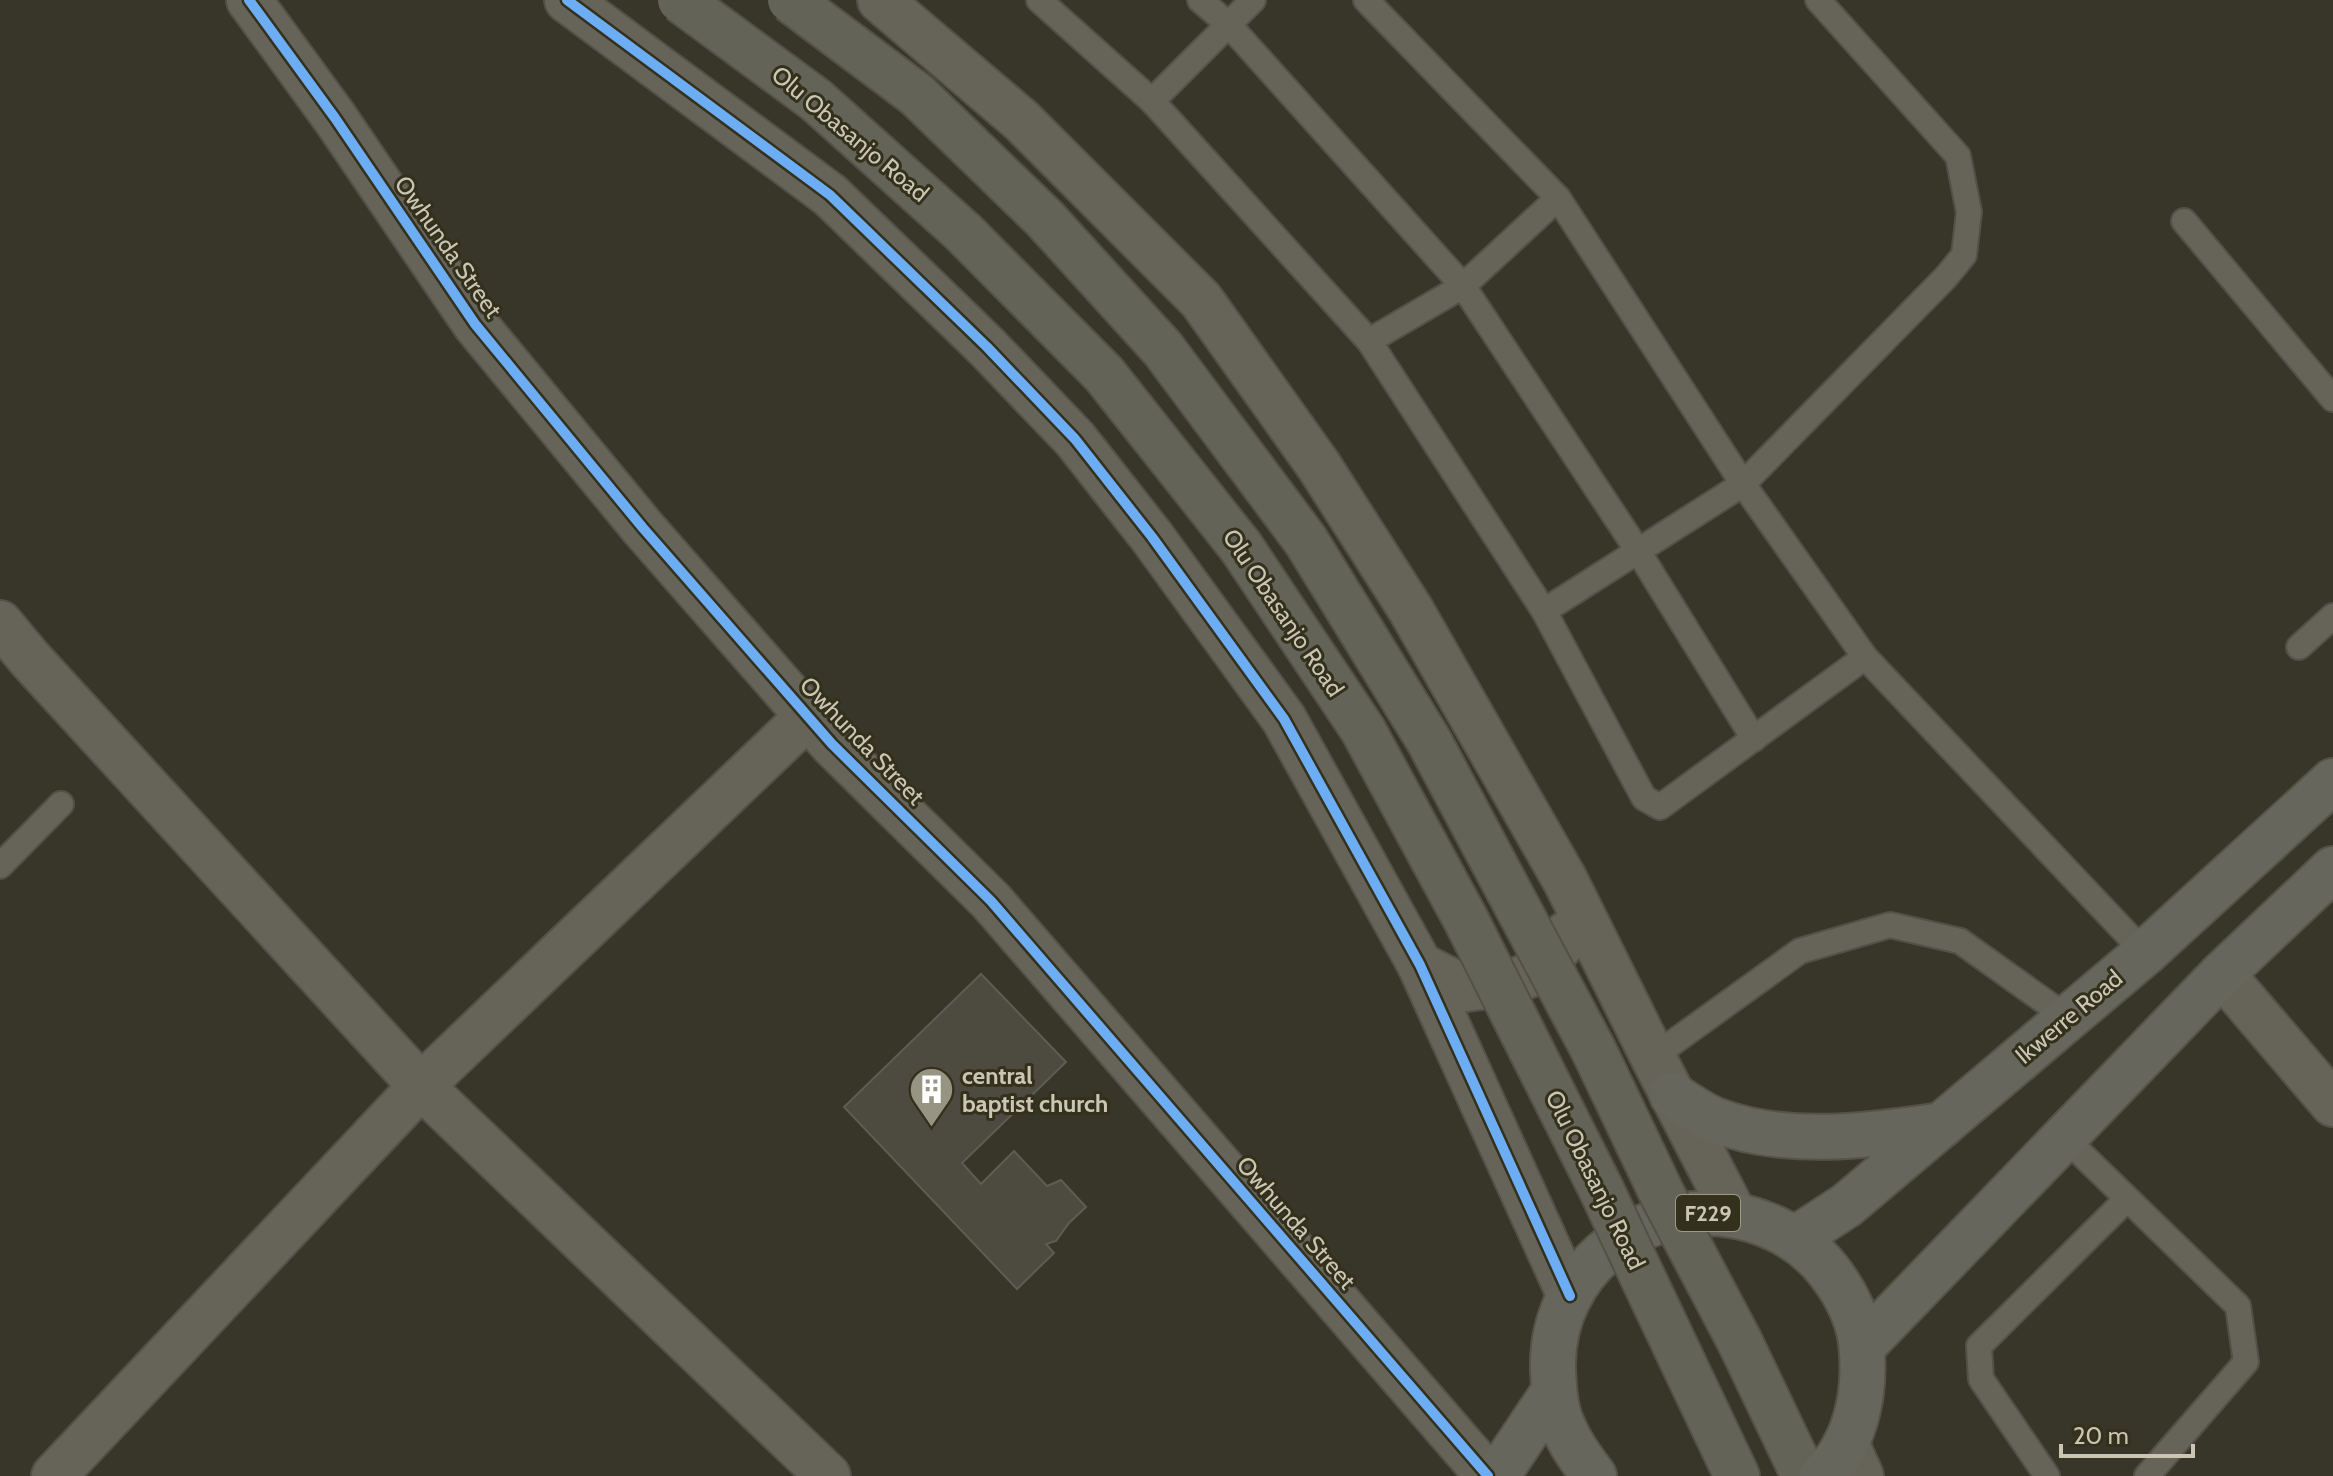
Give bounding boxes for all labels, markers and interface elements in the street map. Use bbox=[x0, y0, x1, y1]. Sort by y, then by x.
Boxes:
street label: Olu Obasanjo Road bbox=[766, 60, 935, 208]
street label: Owhunda Street bbox=[389, 170, 508, 323]
street label: Olu Obasanjo Road bbox=[1217, 523, 1350, 702]
street label: Owhunda Street bbox=[794, 671, 931, 811]
street label: Ikwerre Road bbox=[2009, 963, 2128, 1070]
place label: central baptist church bbox=[962, 1061, 1108, 1118]
building icon: central baptist church bbox=[907, 1066, 955, 1129]
street label: Olu Obasanjo Road bbox=[1540, 1085, 1651, 1274]
street label: Owhunda Street bbox=[1231, 1150, 1362, 1295]
road number: F229 bbox=[1676, 1195, 1740, 1231]
scale bar bbox=[2061, 1408, 2193, 1458]
text: 20 m bbox=[2073, 1421, 2129, 1450]

